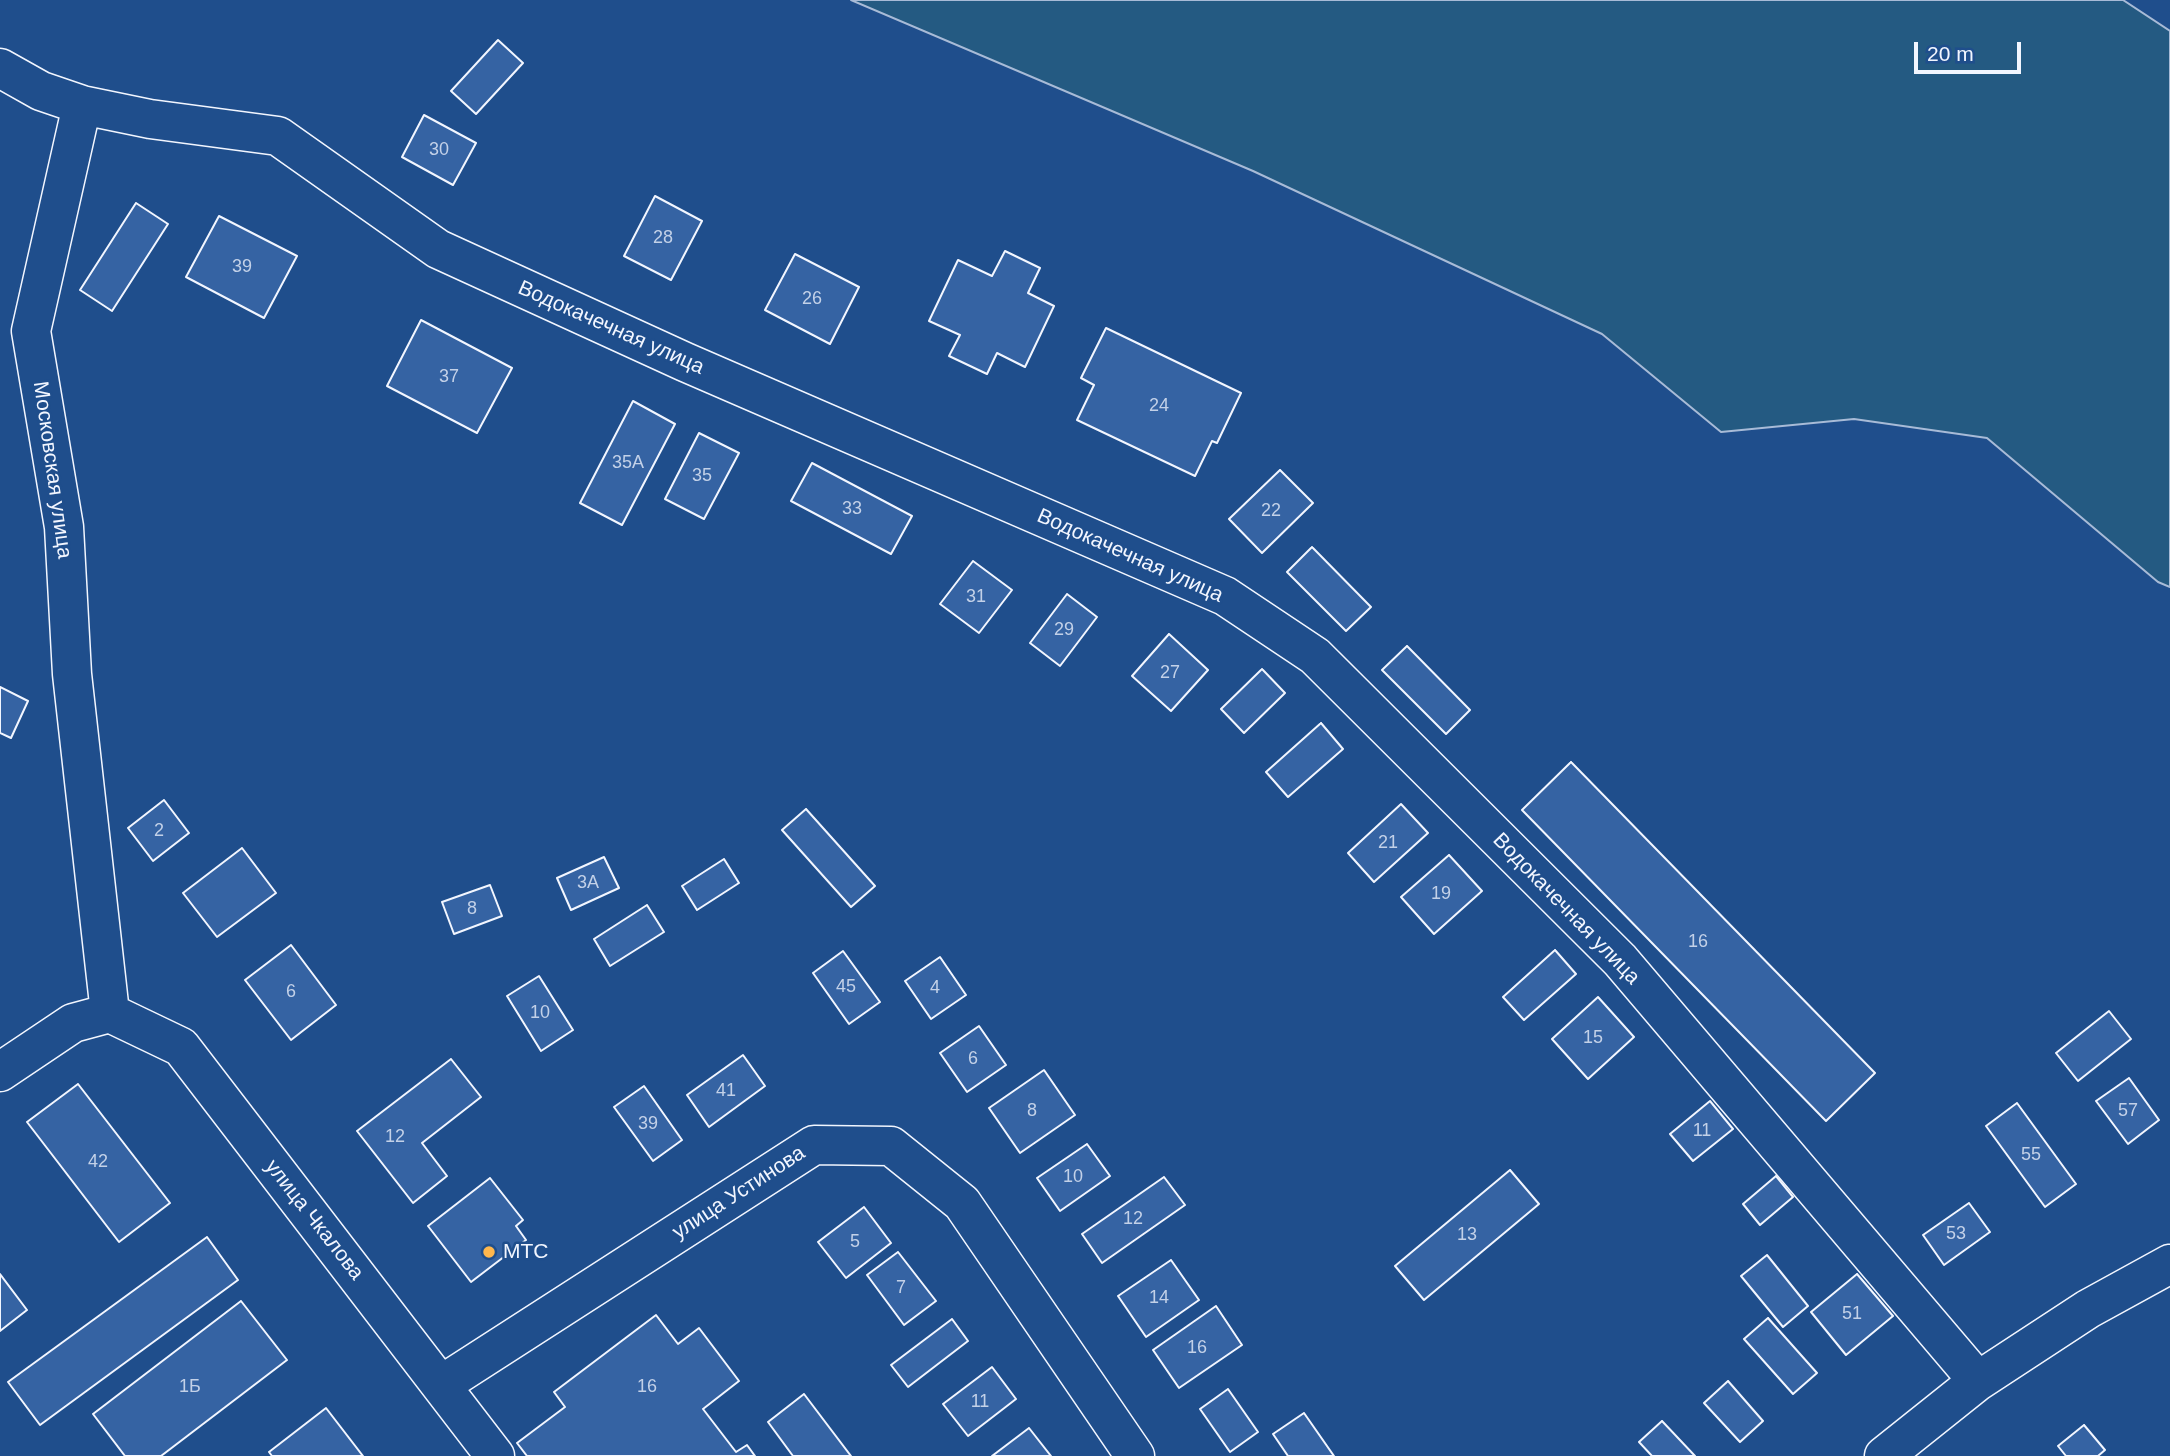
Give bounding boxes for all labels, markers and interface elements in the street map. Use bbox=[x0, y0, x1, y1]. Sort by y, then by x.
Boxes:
scale bar bbox=[1918, 28, 2025, 72]
text: 20 m bbox=[1927, 42, 1974, 65]
house number: 30 bbox=[429, 139, 449, 161]
house number: 28 bbox=[653, 227, 673, 249]
house number: 39 bbox=[232, 256, 252, 278]
street label: Водокачечная улица bbox=[514, 276, 708, 380]
house number: 26 bbox=[802, 288, 822, 310]
house number: 37 bbox=[439, 366, 459, 388]
street label: Московская улица bbox=[27, 380, 77, 560]
house number: 24 bbox=[1149, 395, 1169, 417]
house number: 35А bbox=[612, 452, 644, 474]
house number: 35 bbox=[692, 465, 712, 487]
house number: 33 bbox=[842, 498, 862, 520]
house number: 22 bbox=[1261, 500, 1281, 522]
street label: Водокачечная улица bbox=[1033, 504, 1227, 608]
house number: 31 bbox=[966, 586, 986, 608]
house number: 29 bbox=[1054, 619, 1074, 641]
house number: 27 bbox=[1160, 662, 1180, 684]
house number: 2 bbox=[154, 820, 164, 842]
street label: Водокачечная улица bbox=[1487, 828, 1645, 990]
house number: 21 bbox=[1378, 832, 1398, 854]
house number: 3А bbox=[577, 872, 599, 894]
house number: 19 bbox=[1431, 883, 1451, 905]
house number: 8 bbox=[467, 898, 477, 920]
house number: 16 bbox=[1688, 931, 1708, 953]
house number: 45 bbox=[836, 976, 856, 998]
house number: 4 bbox=[930, 977, 940, 999]
house number: 6 bbox=[286, 981, 296, 1003]
house number: 10 bbox=[530, 1002, 550, 1024]
house number: 15 bbox=[1583, 1027, 1603, 1049]
house number: 6 bbox=[968, 1048, 978, 1070]
house number: 41 bbox=[716, 1080, 736, 1102]
house number: 8 bbox=[1027, 1100, 1037, 1122]
house number: 57 bbox=[2118, 1100, 2138, 1122]
house number: 39 bbox=[638, 1113, 658, 1135]
house number: 11 bbox=[1693, 1120, 1711, 1142]
house number: 12 bbox=[385, 1126, 405, 1148]
street label: улица Устинова bbox=[668, 1141, 810, 1245]
house number: 55 bbox=[2021, 1144, 2041, 1166]
house number: 42 bbox=[88, 1151, 108, 1173]
street label: улица Чкалова bbox=[259, 1155, 369, 1285]
house number: 10 bbox=[1063, 1166, 1083, 1188]
house number: 12 bbox=[1123, 1208, 1143, 1230]
house number: 53 bbox=[1946, 1223, 1966, 1245]
house number: 13 bbox=[1457, 1224, 1477, 1246]
house number: 5 bbox=[850, 1231, 860, 1253]
place label: МТС bbox=[503, 1239, 548, 1265]
marker: МТС bbox=[481, 1244, 497, 1260]
house number: 7 bbox=[896, 1277, 906, 1299]
house number: 14 bbox=[1149, 1287, 1169, 1309]
house number: 51 bbox=[1842, 1303, 1862, 1325]
house number: 16 bbox=[1187, 1337, 1207, 1359]
house number: 1Б bbox=[179, 1376, 201, 1398]
house number: 16 bbox=[637, 1376, 657, 1398]
house number: 11 bbox=[971, 1391, 989, 1413]

